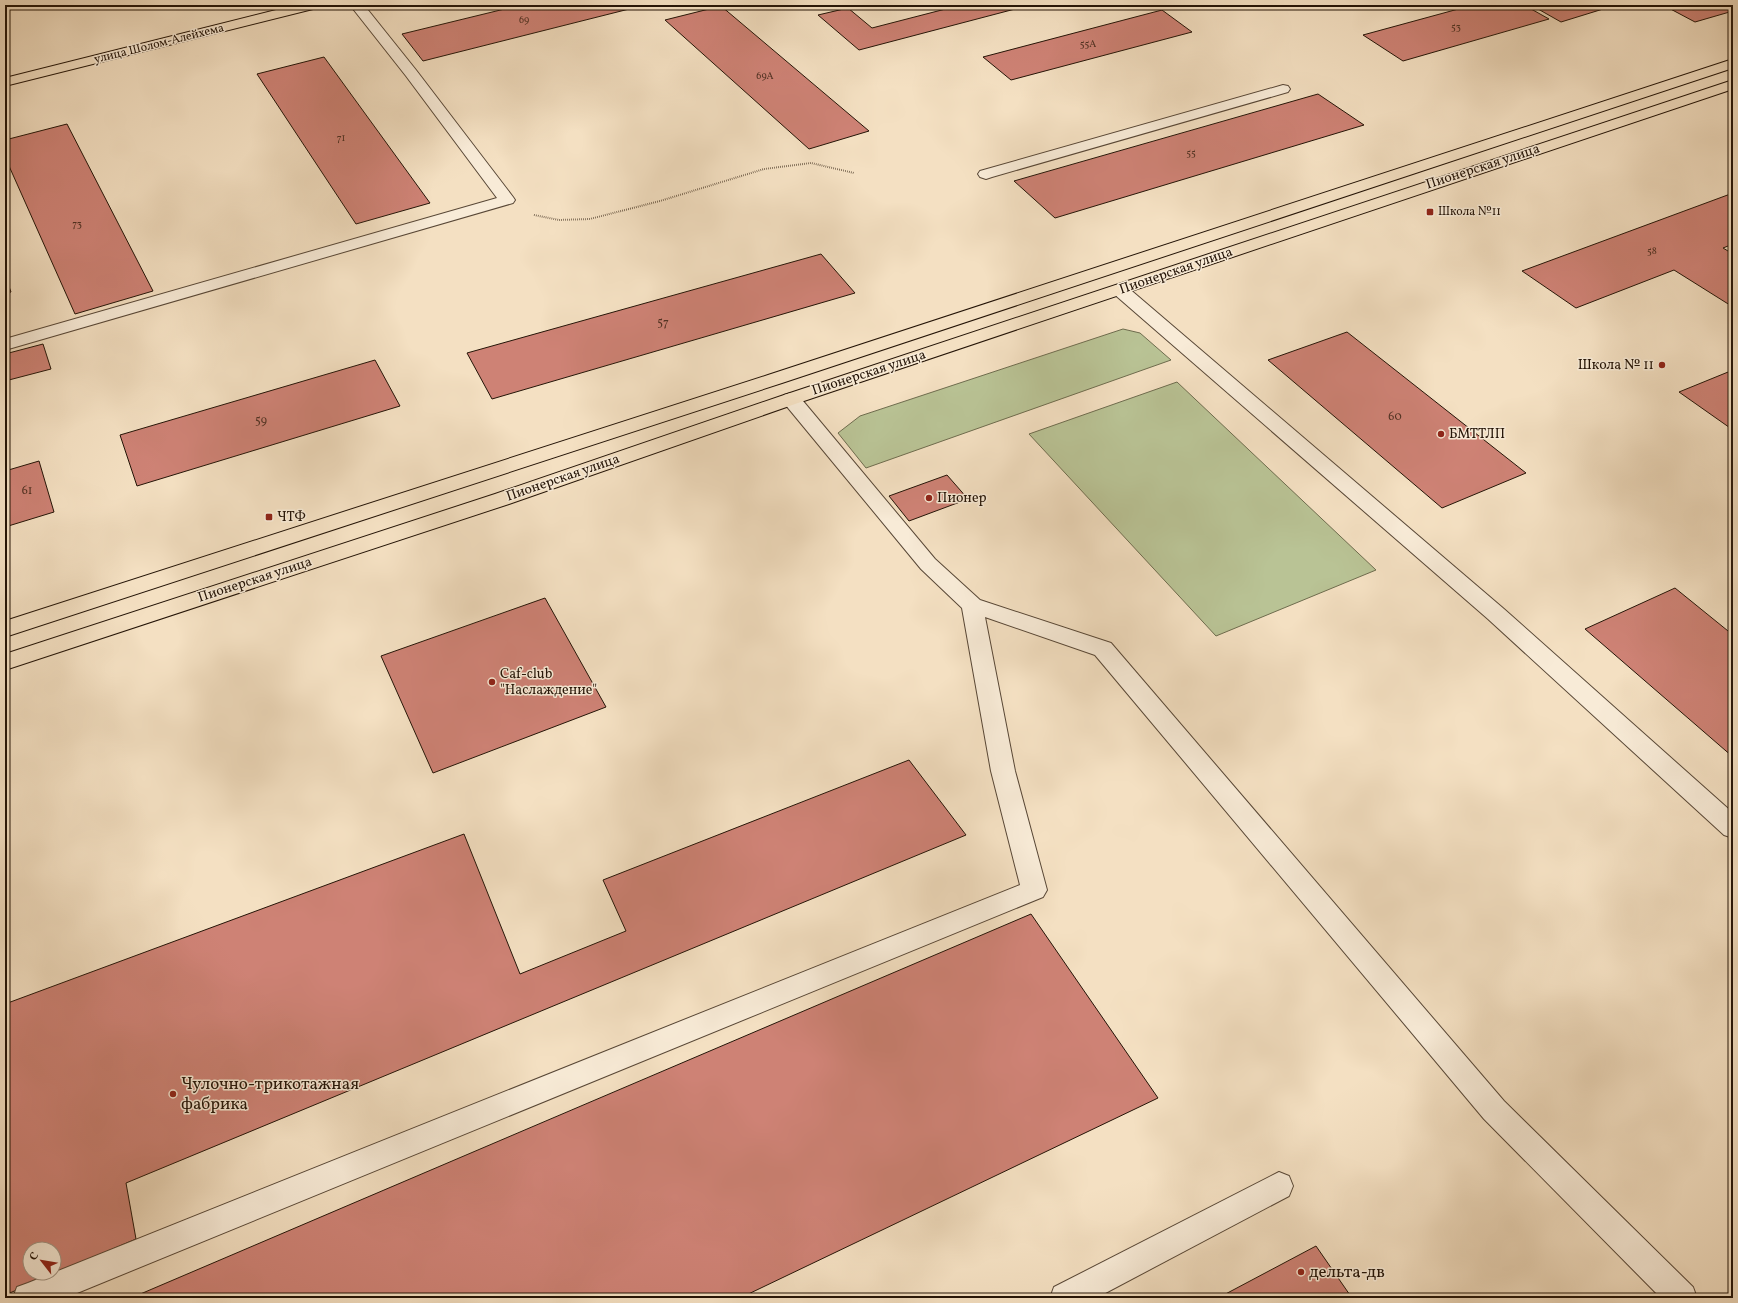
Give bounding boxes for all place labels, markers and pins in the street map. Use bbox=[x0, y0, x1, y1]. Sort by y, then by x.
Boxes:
place label: Школа №11 bbox=[1438, 204, 1501, 220]
marker: Школа №11 bbox=[1425, 207, 1435, 217]
place label: Школа № 11 bbox=[1578, 356, 1654, 375]
marker: Школа № 11 bbox=[1657, 360, 1667, 370]
place label: БМТТЛП bbox=[1449, 425, 1505, 444]
marker: БМТТЛП bbox=[1436, 429, 1446, 439]
place label: Пионер bbox=[937, 489, 987, 508]
marker: Пионер bbox=[924, 493, 934, 503]
place label: ЧТФ bbox=[277, 508, 306, 527]
marker: ЧТФ bbox=[264, 512, 274, 522]
place label: Caf-club "Наслаждение" bbox=[500, 665, 597, 700]
marker: Caf-club "Наслаждение" bbox=[487, 677, 497, 687]
place label: Чулочно-трикотажная фабрика bbox=[181, 1073, 359, 1116]
marker: Чулочно-трикотажная фабрика bbox=[168, 1089, 178, 1099]
place label: дельта-дв bbox=[1309, 1261, 1385, 1284]
marker: дельта-дв bbox=[1296, 1267, 1306, 1277]

